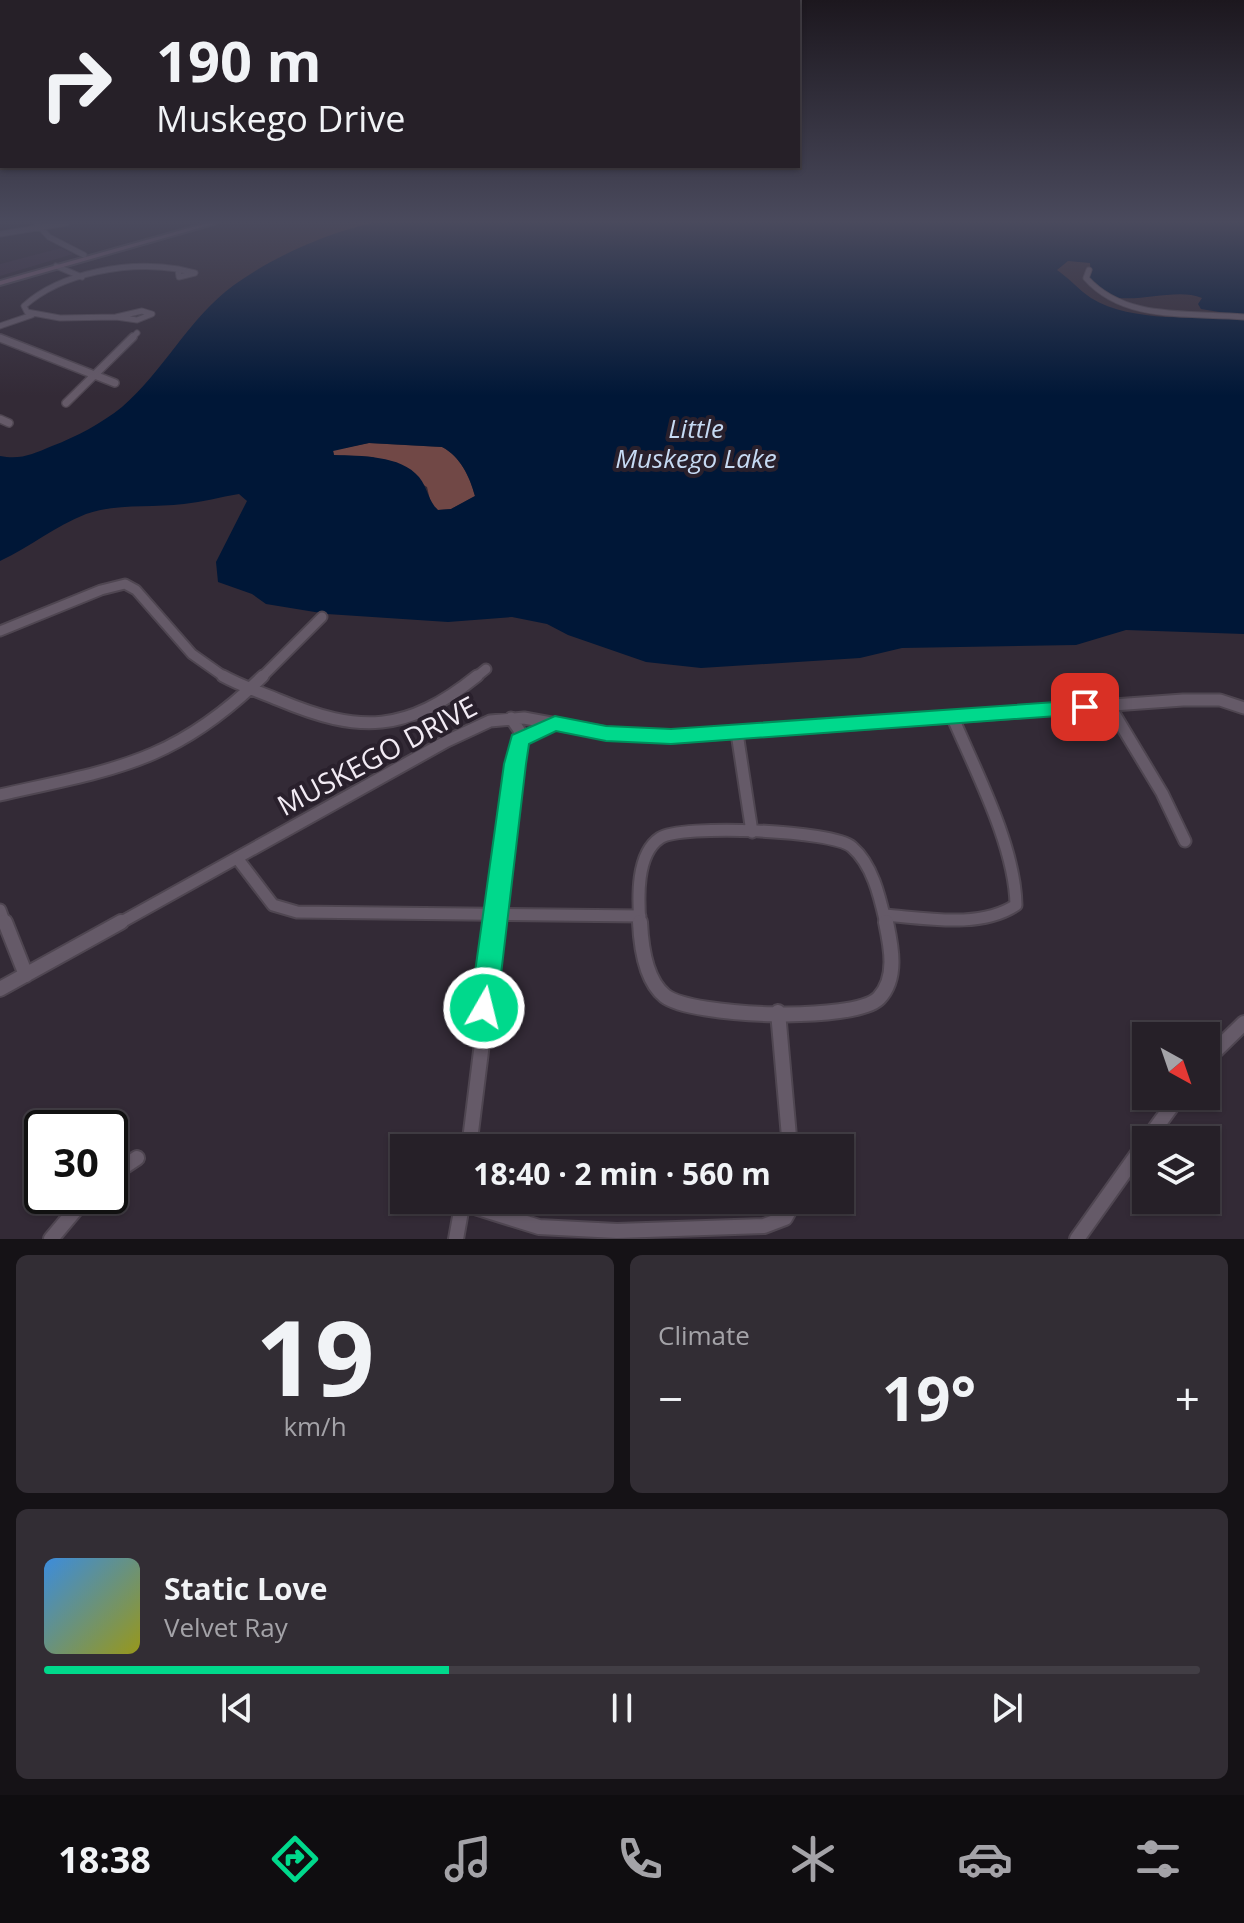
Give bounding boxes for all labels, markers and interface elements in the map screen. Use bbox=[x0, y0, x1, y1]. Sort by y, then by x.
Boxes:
text: 190 m bbox=[156, 22, 322, 98]
icon: right bbox=[24, 32, 128, 136]
text: Muskego Drive bbox=[156, 94, 405, 143]
water label: Little Muskego Lake bbox=[615, 410, 777, 476]
pin bbox=[1051, 673, 1119, 741]
icon: arrive bbox=[1063, 685, 1107, 729]
street label: MUSKEGO DRIVE bbox=[270, 687, 483, 824]
position arrow bbox=[442, 966, 526, 1050]
north arrow bbox=[1132, 1022, 1220, 1110]
map controls bbox=[1132, 1022, 1220, 1214]
speed limit sign: 30 bbox=[24, 1110, 128, 1214]
button: layers bbox=[1132, 1126, 1220, 1214]
text: 18:40 · 2 min · 560 m bbox=[473, 1153, 771, 1194]
text: 19 bbox=[256, 1285, 374, 1426]
text: Climate bbox=[658, 1317, 750, 1353]
text: 19° bbox=[882, 1357, 976, 1439]
text: − bbox=[658, 1368, 683, 1428]
text: + bbox=[1175, 1368, 1200, 1428]
text: km/h bbox=[283, 1408, 347, 1444]
text: Static Love bbox=[164, 1568, 327, 1609]
text: Velvet Ray bbox=[164, 1609, 288, 1645]
icon: previous bbox=[215, 1686, 259, 1730]
icon: pause bbox=[600, 1686, 644, 1730]
icon: next bbox=[985, 1686, 1029, 1730]
icon: directions bbox=[267, 1831, 323, 1887]
icon: music bbox=[440, 1831, 496, 1887]
icon: phone bbox=[612, 1831, 668, 1887]
icon: climate bbox=[785, 1831, 841, 1887]
icon: car bbox=[957, 1831, 1013, 1887]
icon: filters bbox=[1130, 1831, 1186, 1887]
text: 18:38 bbox=[58, 1835, 151, 1884]

